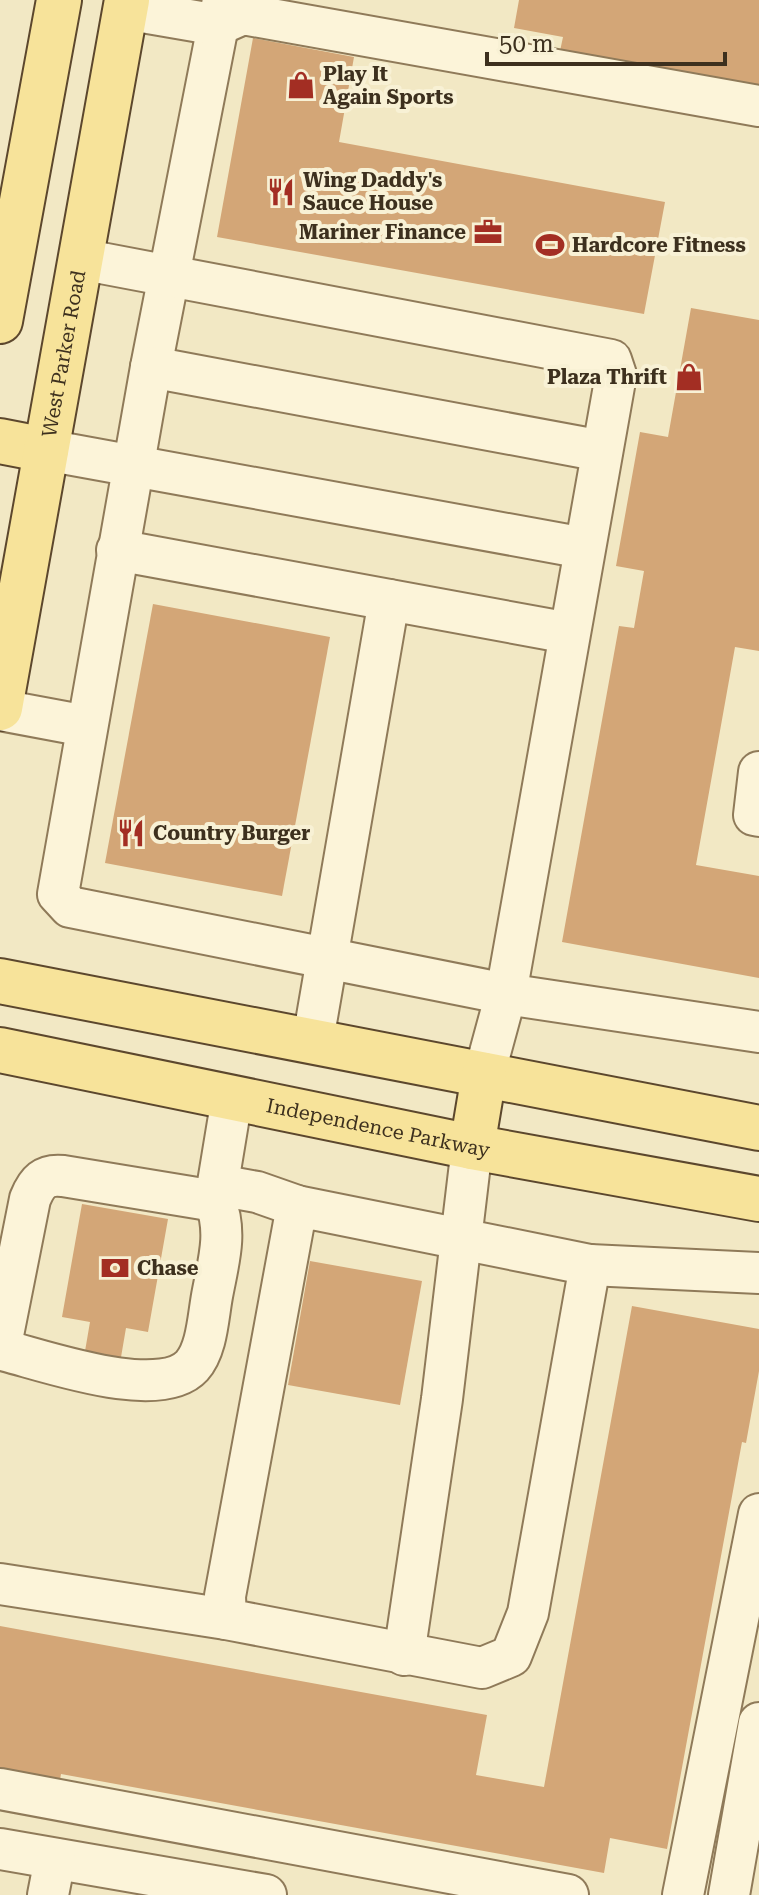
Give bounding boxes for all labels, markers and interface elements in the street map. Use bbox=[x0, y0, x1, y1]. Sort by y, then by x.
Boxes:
scale bar bbox=[487, 16, 725, 66]
text: 50 m bbox=[499, 30, 554, 58]
place label: Play It Again Sports bbox=[323, 62, 454, 109]
shop icon: Play It Again Sports bbox=[286, 70, 316, 100]
place label: Wing Daddy's Sauce House bbox=[303, 168, 442, 215]
restaurant icon: Wing Daddy's Sauce House bbox=[266, 177, 296, 207]
office icon: Mariner Finance bbox=[473, 217, 503, 247]
place label: Mariner Finance bbox=[299, 220, 466, 244]
sports icon: Hardcore Fitness bbox=[535, 230, 565, 260]
place label: Hardcore Fitness bbox=[572, 233, 746, 257]
street label: West Parker Road bbox=[37, 268, 90, 439]
shop icon: Plaza Thrift bbox=[674, 362, 704, 392]
place label: Plaza Thrift bbox=[547, 365, 667, 389]
restaurant icon: Country Burger bbox=[116, 818, 146, 848]
place label: Country Burger bbox=[153, 821, 310, 845]
street label: Independence Parkway bbox=[264, 1093, 492, 1162]
bank icon: Chase bbox=[100, 1253, 130, 1283]
place label: Chase bbox=[137, 1256, 199, 1280]

